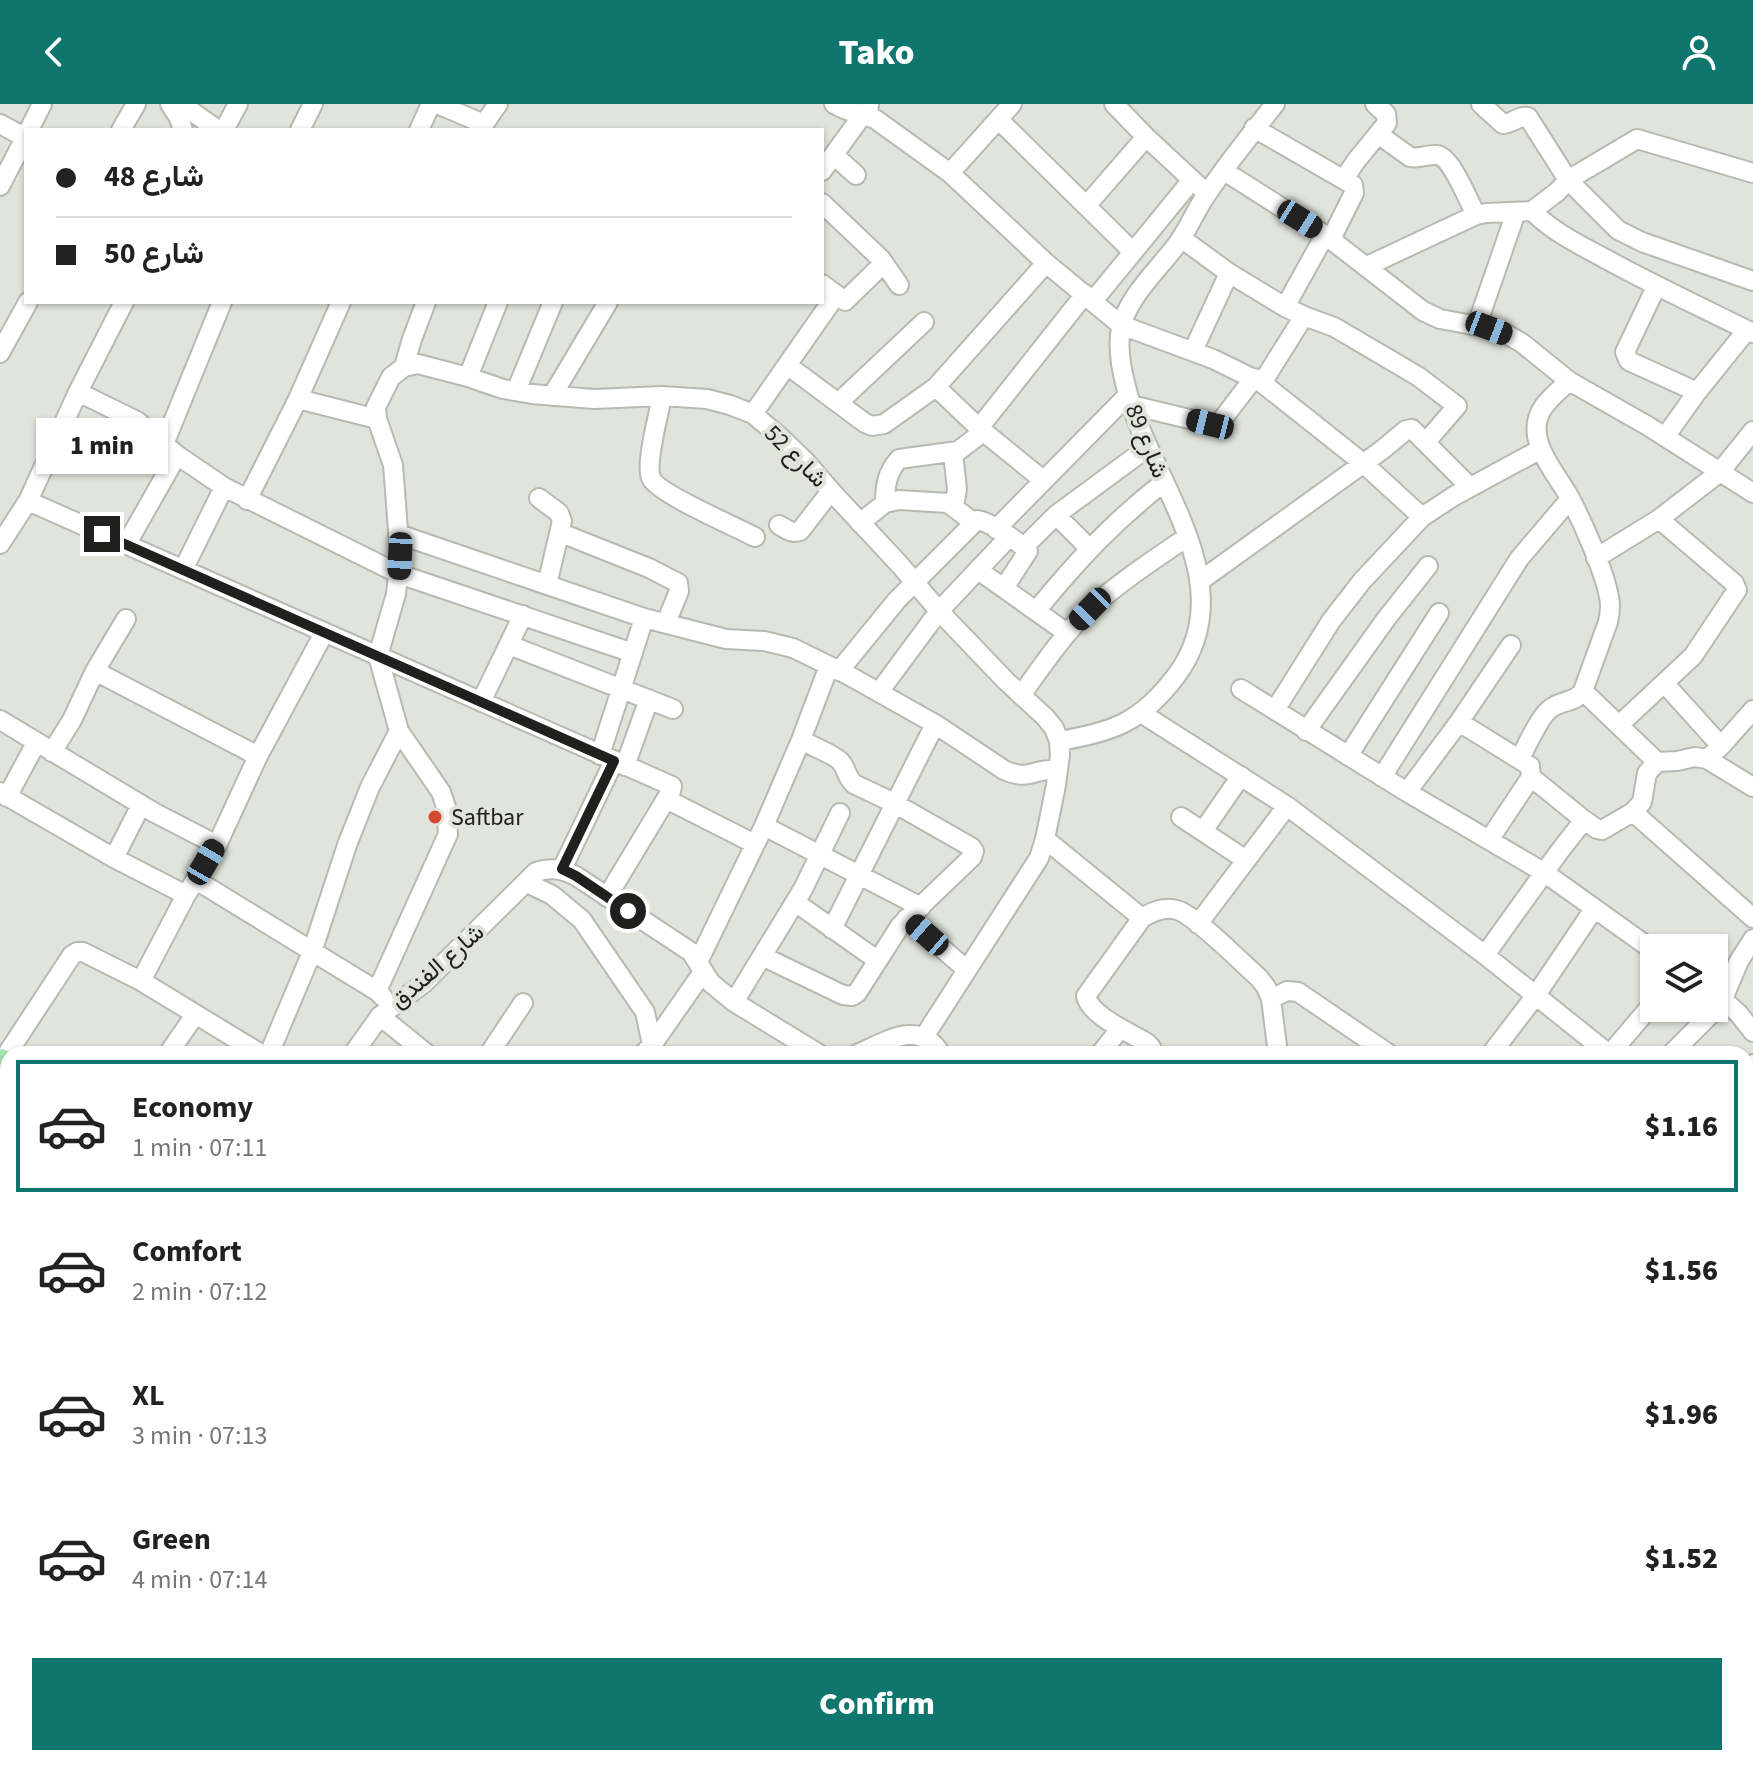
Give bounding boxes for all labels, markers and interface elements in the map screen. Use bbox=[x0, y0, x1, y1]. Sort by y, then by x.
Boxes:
text: Tako bbox=[838, 27, 915, 78]
icon: back bbox=[32, 30, 76, 74]
icon: person bbox=[1677, 30, 1721, 74]
text: شارع 48 bbox=[104, 155, 204, 198]
car bbox=[1273, 196, 1327, 242]
text: شارع 50 bbox=[104, 232, 204, 275]
car bbox=[1462, 308, 1516, 348]
street label: شارع 89 bbox=[1116, 399, 1177, 483]
car bbox=[1184, 407, 1236, 441]
street label: شارع 52 bbox=[756, 417, 835, 496]
callout: 1 min bbox=[36, 418, 168, 474]
text: 1 min bbox=[70, 427, 134, 464]
route end bbox=[84, 516, 120, 552]
car bbox=[387, 531, 413, 581]
car bbox=[1065, 583, 1115, 635]
place label: Saftbar bbox=[451, 800, 524, 835]
marker: Saftbar bbox=[426, 808, 444, 826]
car bbox=[184, 835, 228, 889]
route start bbox=[610, 893, 646, 929]
car bbox=[901, 910, 953, 960]
street label: شارع الفندق bbox=[382, 915, 492, 1017]
map controls bbox=[1640, 934, 1728, 1022]
button: layers bbox=[1640, 934, 1728, 1022]
text: Economy bbox=[132, 1086, 253, 1129]
icon: car bbox=[36, 1090, 108, 1162]
text: $1.16 bbox=[1645, 1105, 1718, 1148]
text: 1 min · 07:11 bbox=[132, 1129, 267, 1166]
text: Comfort bbox=[132, 1230, 242, 1273]
icon: car bbox=[36, 1234, 108, 1306]
text: $1.56 bbox=[1645, 1249, 1718, 1292]
text: 2 min · 07:12 bbox=[132, 1273, 267, 1310]
text: XL bbox=[132, 1374, 165, 1417]
icon: car bbox=[36, 1378, 108, 1450]
text: $1.96 bbox=[1645, 1393, 1718, 1436]
text: 3 min · 07:13 bbox=[132, 1417, 267, 1454]
text: Green bbox=[132, 1518, 211, 1561]
icon: car bbox=[36, 1522, 108, 1594]
text: $1.52 bbox=[1645, 1537, 1718, 1580]
text: 4 min · 07:14 bbox=[132, 1561, 267, 1598]
button: Confirm bbox=[32, 1658, 1722, 1750]

